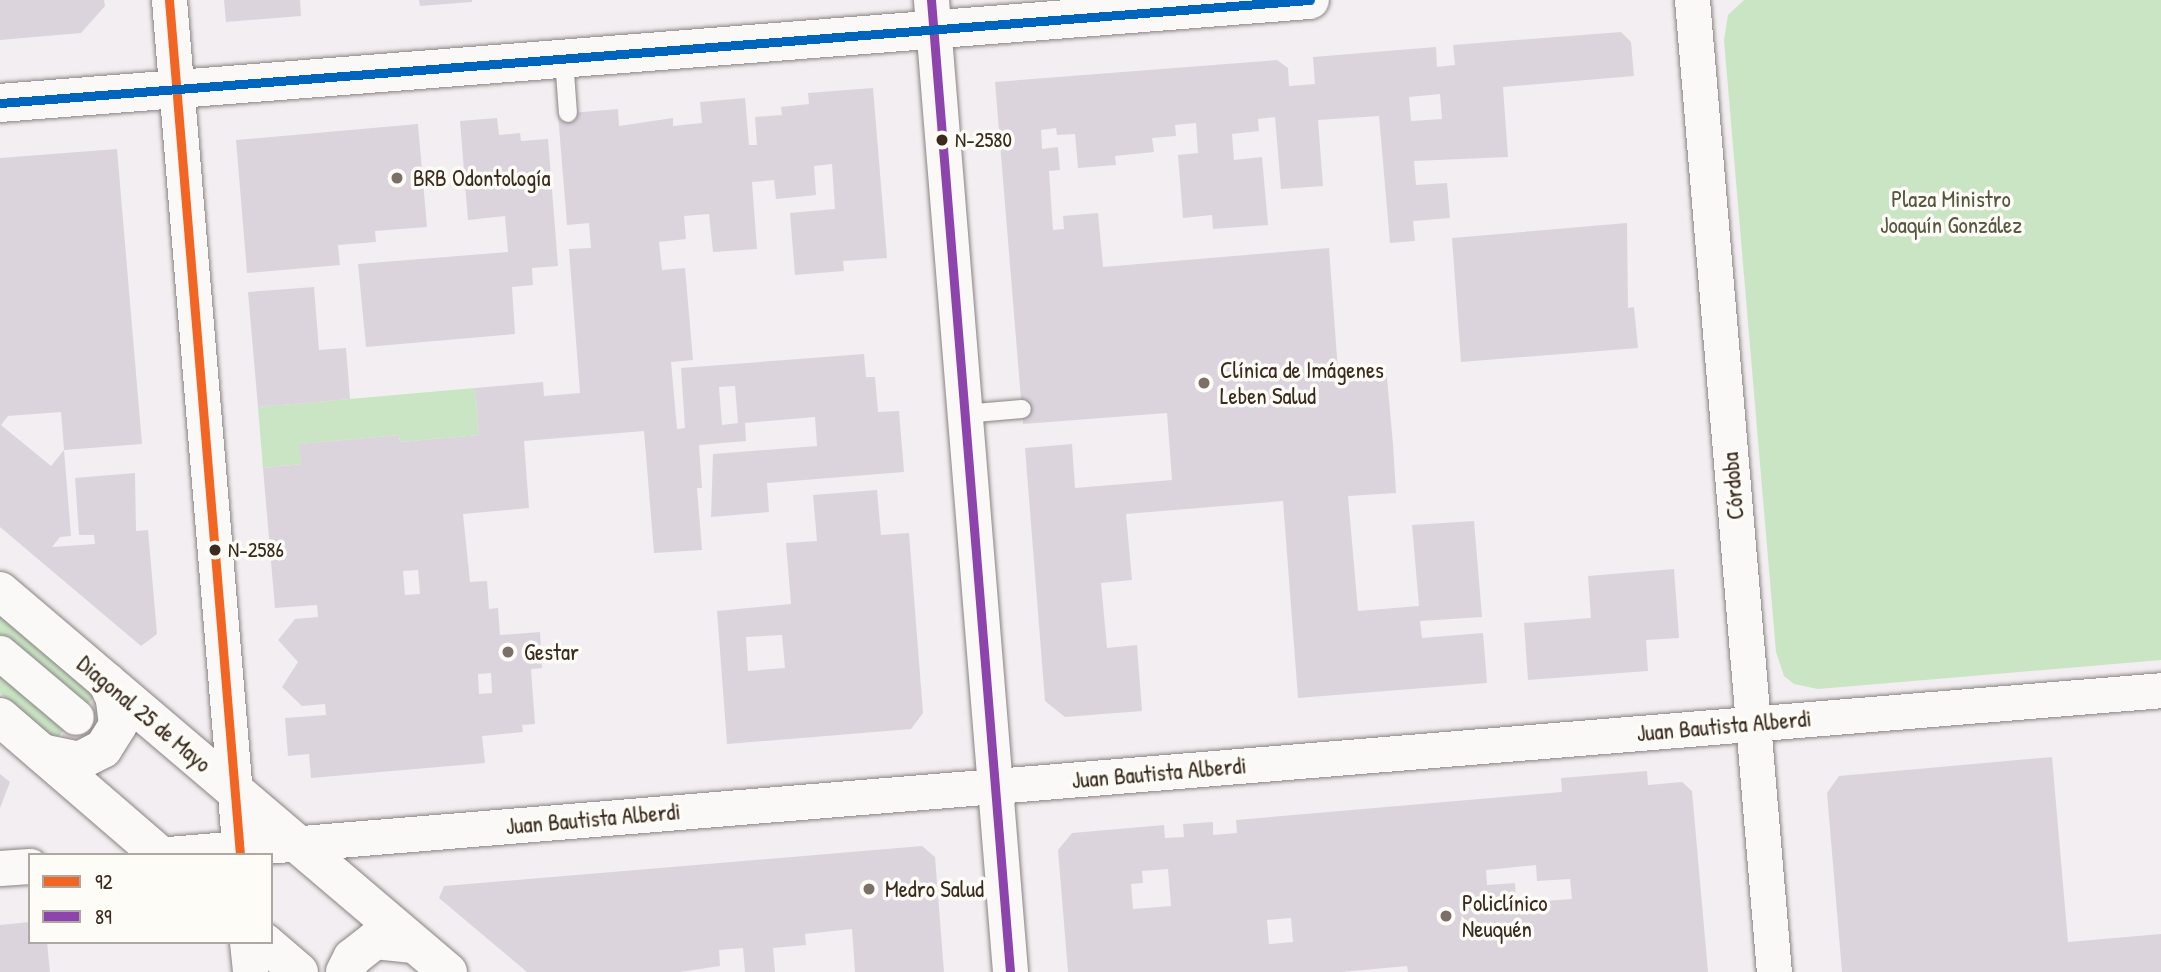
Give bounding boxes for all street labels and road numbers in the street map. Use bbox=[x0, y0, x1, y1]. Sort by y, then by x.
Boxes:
street label: Córdoba bbox=[1716, 451, 1750, 521]
street label: Diagonal 25 de Mayo bbox=[71, 650, 217, 778]
street label: Juan Bautista Alberdi bbox=[1635, 705, 1813, 747]
street label: Juan Bautista Alberdi bbox=[1070, 752, 1248, 794]
street label: Juan Bautista Alberdi bbox=[504, 798, 682, 840]

